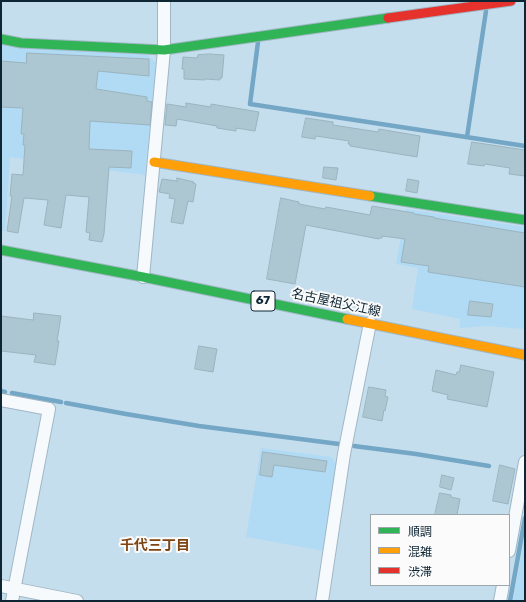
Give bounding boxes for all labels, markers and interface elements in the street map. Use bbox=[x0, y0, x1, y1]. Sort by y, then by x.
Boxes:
street label: 名古屋祖父江線 bbox=[290, 286, 382, 320]
road number: 67 bbox=[251, 291, 275, 311]
legend bbox=[370, 514, 510, 586]
text: 順調 bbox=[408, 525, 432, 539]
district label: 千代三丁目 bbox=[120, 538, 190, 554]
text: 混雑 bbox=[408, 545, 432, 559]
text: 渋滞 bbox=[408, 565, 432, 579]

